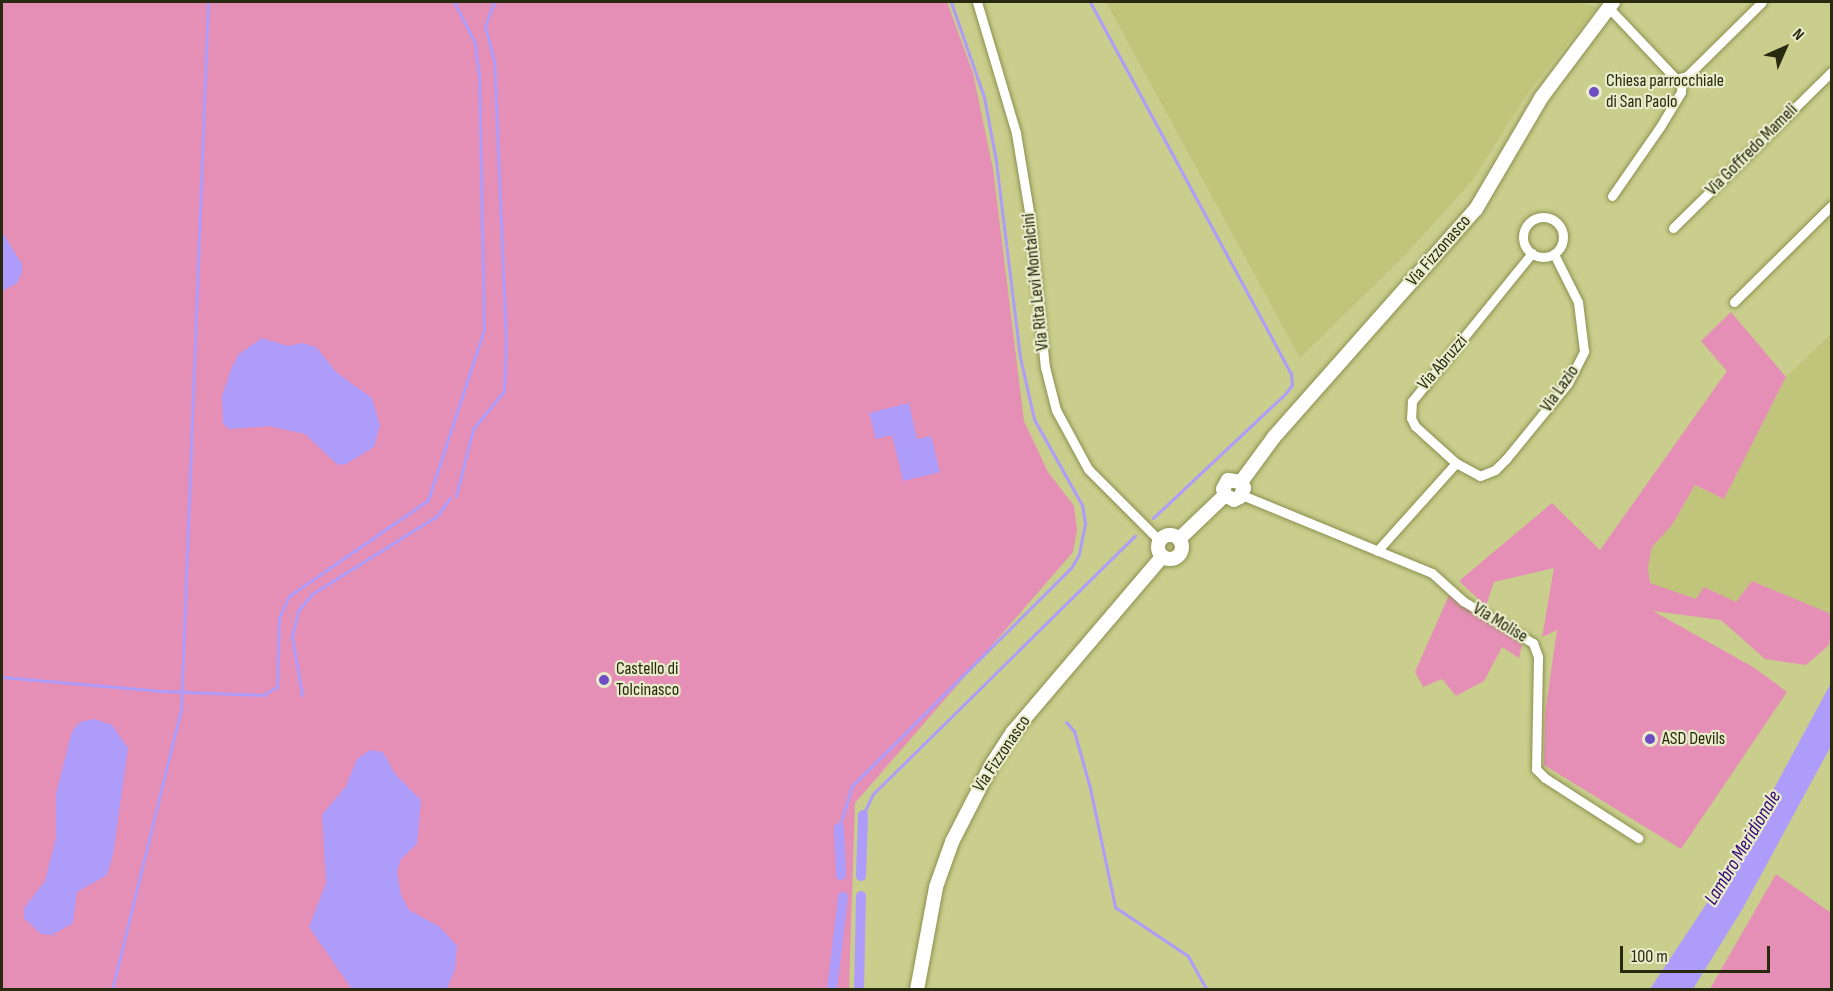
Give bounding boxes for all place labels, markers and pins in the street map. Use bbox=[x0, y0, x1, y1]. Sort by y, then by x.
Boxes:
place label: Chiesa parrocchiale di San Paolo bbox=[1606, 71, 1724, 113]
marker: Chiesa parrocchiale di San Paolo bbox=[1587, 85, 1601, 99]
place label: Castello di Tolcinasco bbox=[616, 659, 679, 702]
marker: Castello di Tolcinasco bbox=[597, 673, 611, 687]
place label: ASD Devils bbox=[1662, 728, 1725, 750]
marker: ASD Devils bbox=[1643, 732, 1657, 746]

